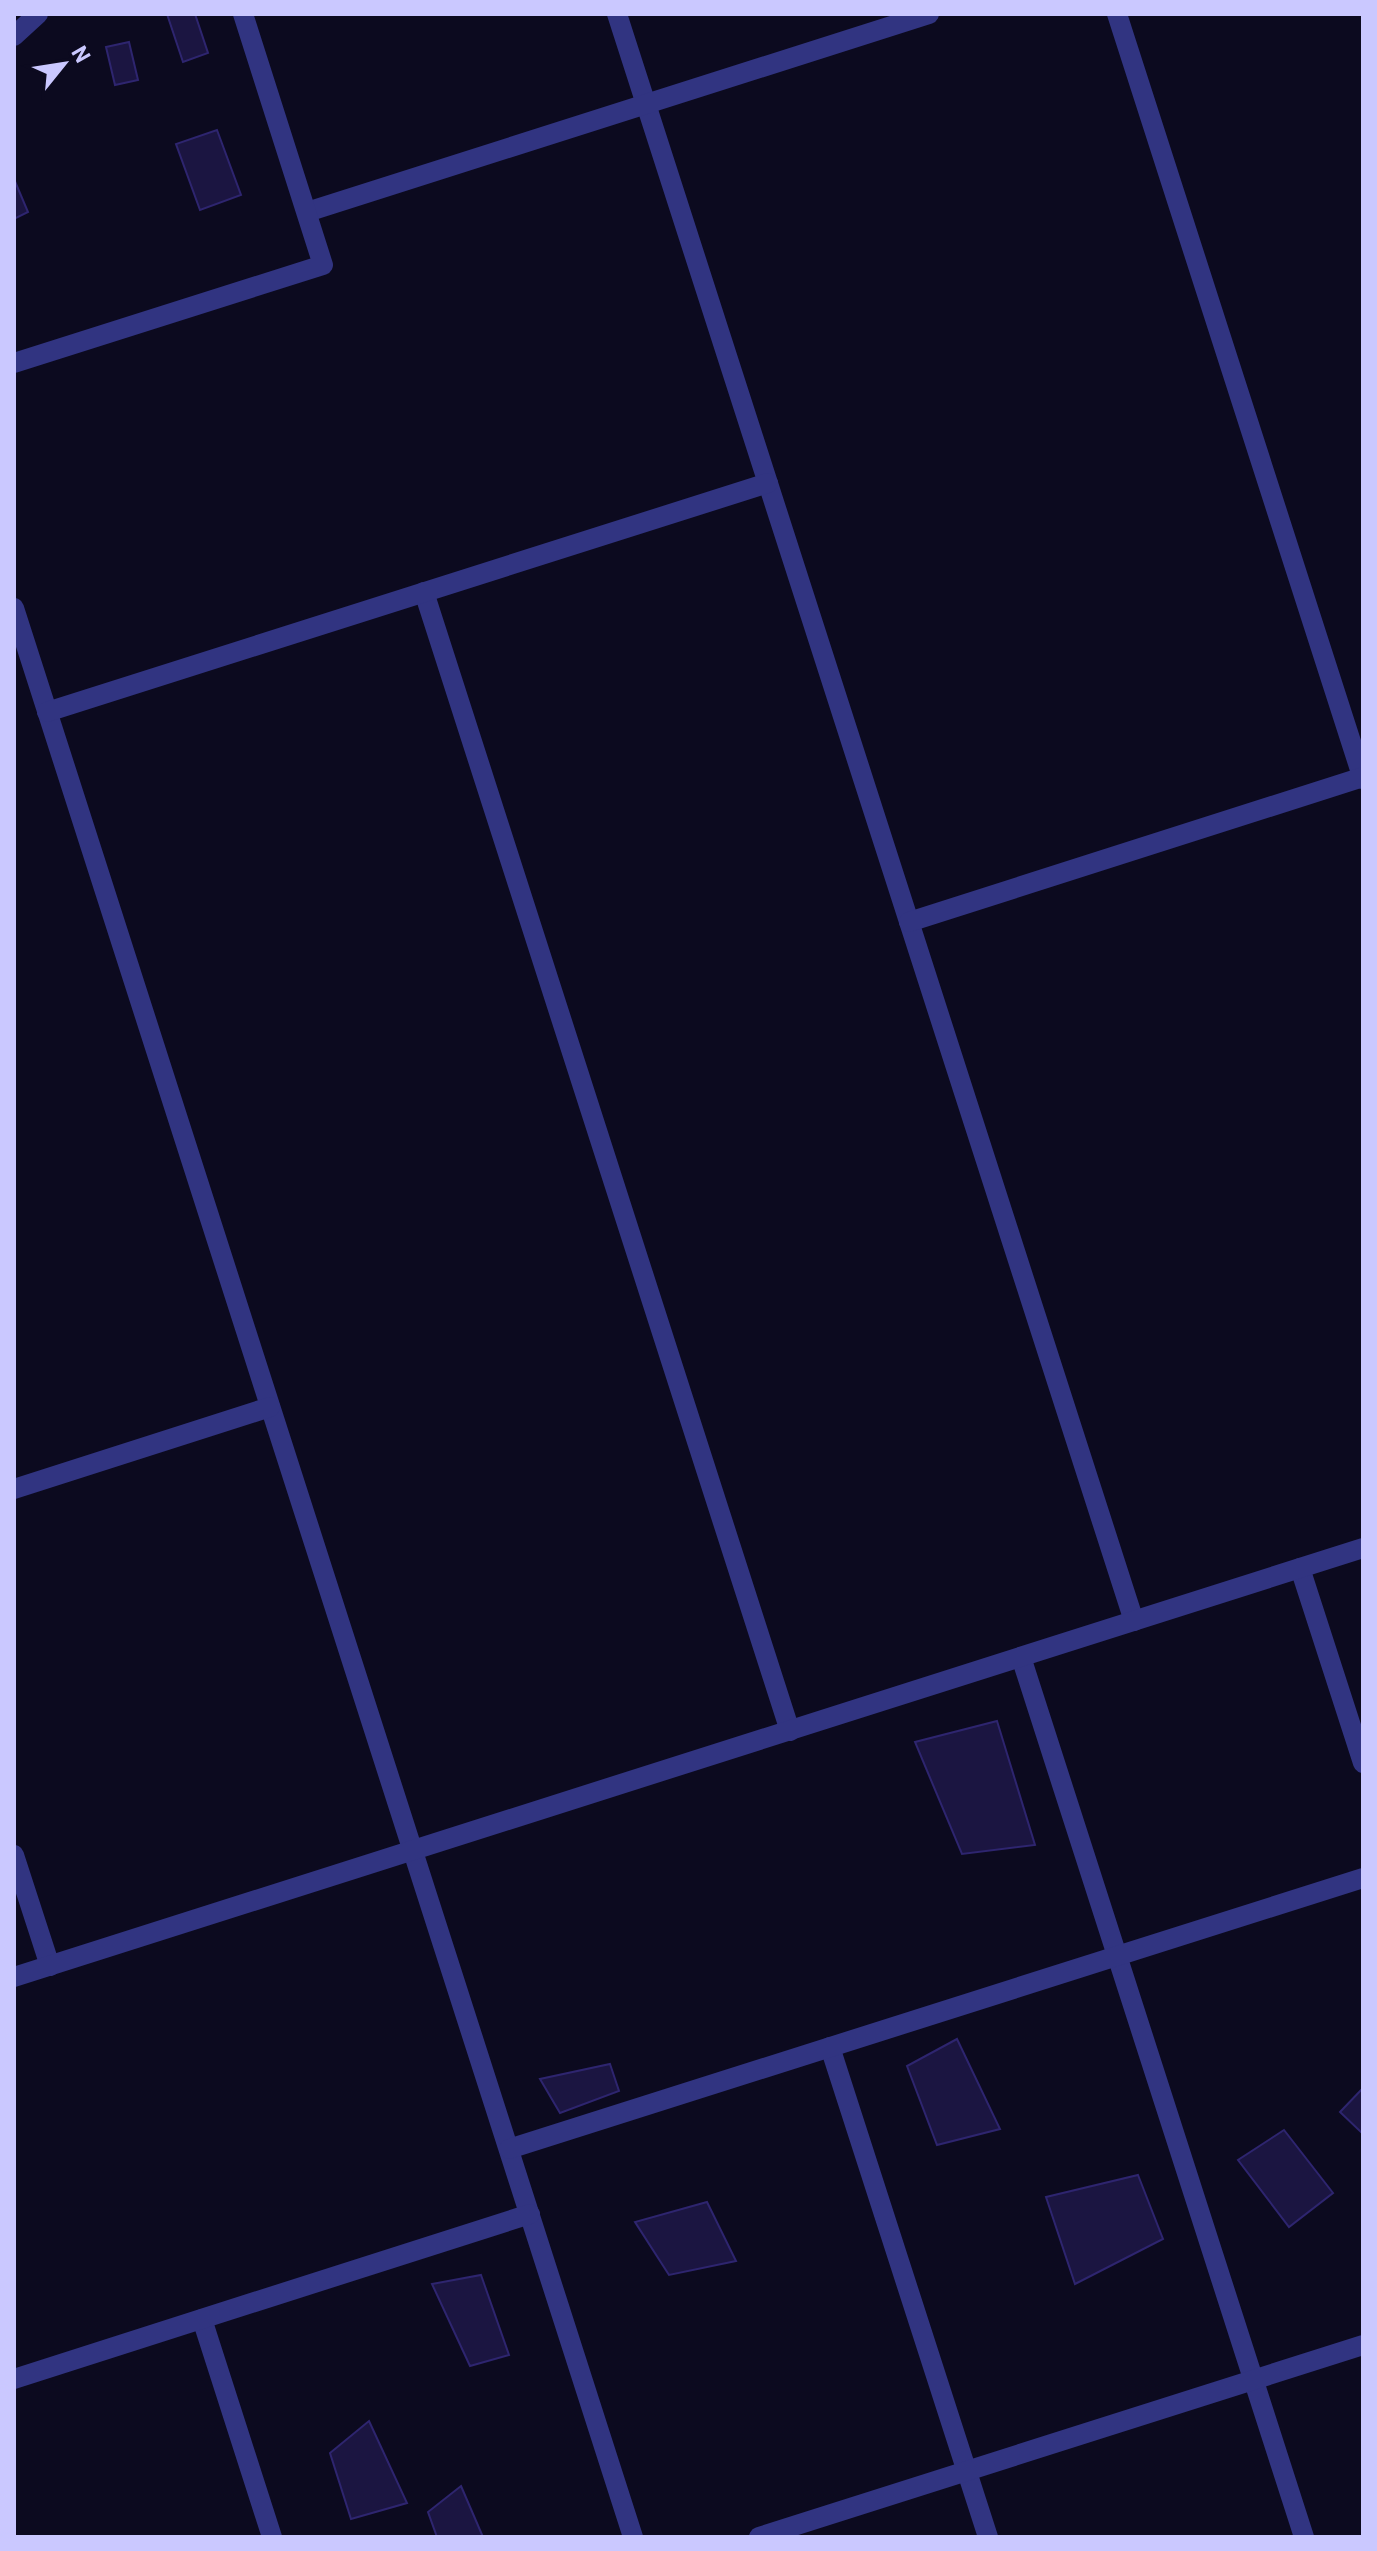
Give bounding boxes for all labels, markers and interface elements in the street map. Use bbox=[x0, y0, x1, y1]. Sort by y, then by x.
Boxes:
north arrow bbox=[24, 24, 104, 104]
text: N bbox=[67, 41, 97, 66]

